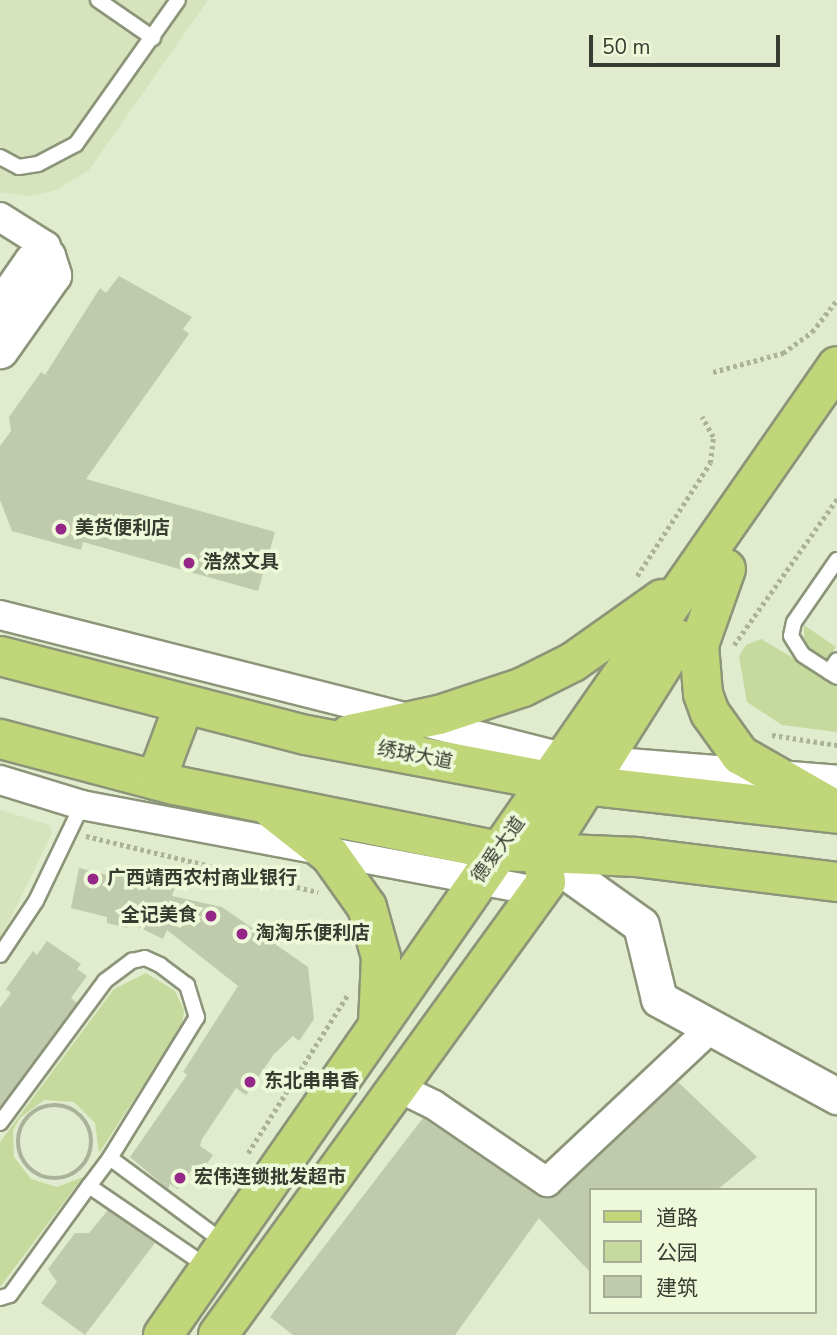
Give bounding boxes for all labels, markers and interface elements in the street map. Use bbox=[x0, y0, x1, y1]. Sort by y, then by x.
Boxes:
scale bar bbox=[592, 21, 783, 65]
text: 50 m bbox=[602, 33, 651, 61]
place label: 美货便利店 bbox=[75, 518, 170, 540]
marker: 美货便利店 bbox=[53, 521, 69, 537]
place label: 浩然文具 bbox=[203, 552, 279, 574]
marker: 浩然文具 bbox=[181, 555, 197, 571]
street label: 绣球大道 bbox=[376, 738, 454, 774]
street label: 德爱大道 bbox=[467, 813, 531, 887]
place label: 广西靖西农村商业银行 bbox=[107, 868, 297, 890]
marker: 广西靖西农村商业银行 bbox=[85, 871, 101, 887]
place label: 全记美食 bbox=[121, 905, 197, 927]
marker: 全记美食 bbox=[203, 908, 219, 924]
place label: 淘淘乐便利店 bbox=[256, 923, 370, 945]
marker: 淘淘乐便利店 bbox=[234, 926, 250, 942]
place label: 东北串串香 bbox=[264, 1071, 359, 1093]
marker: 东北串串香 bbox=[242, 1074, 258, 1090]
place label: 宏伟连锁批发超市 bbox=[194, 1167, 346, 1189]
marker: 宏伟连锁批发超市 bbox=[172, 1170, 188, 1186]
legend bbox=[588, 1188, 816, 1314]
text: 道路 bbox=[656, 1204, 698, 1232]
text: 公园 bbox=[656, 1239, 698, 1267]
text: 建筑 bbox=[656, 1274, 698, 1302]

